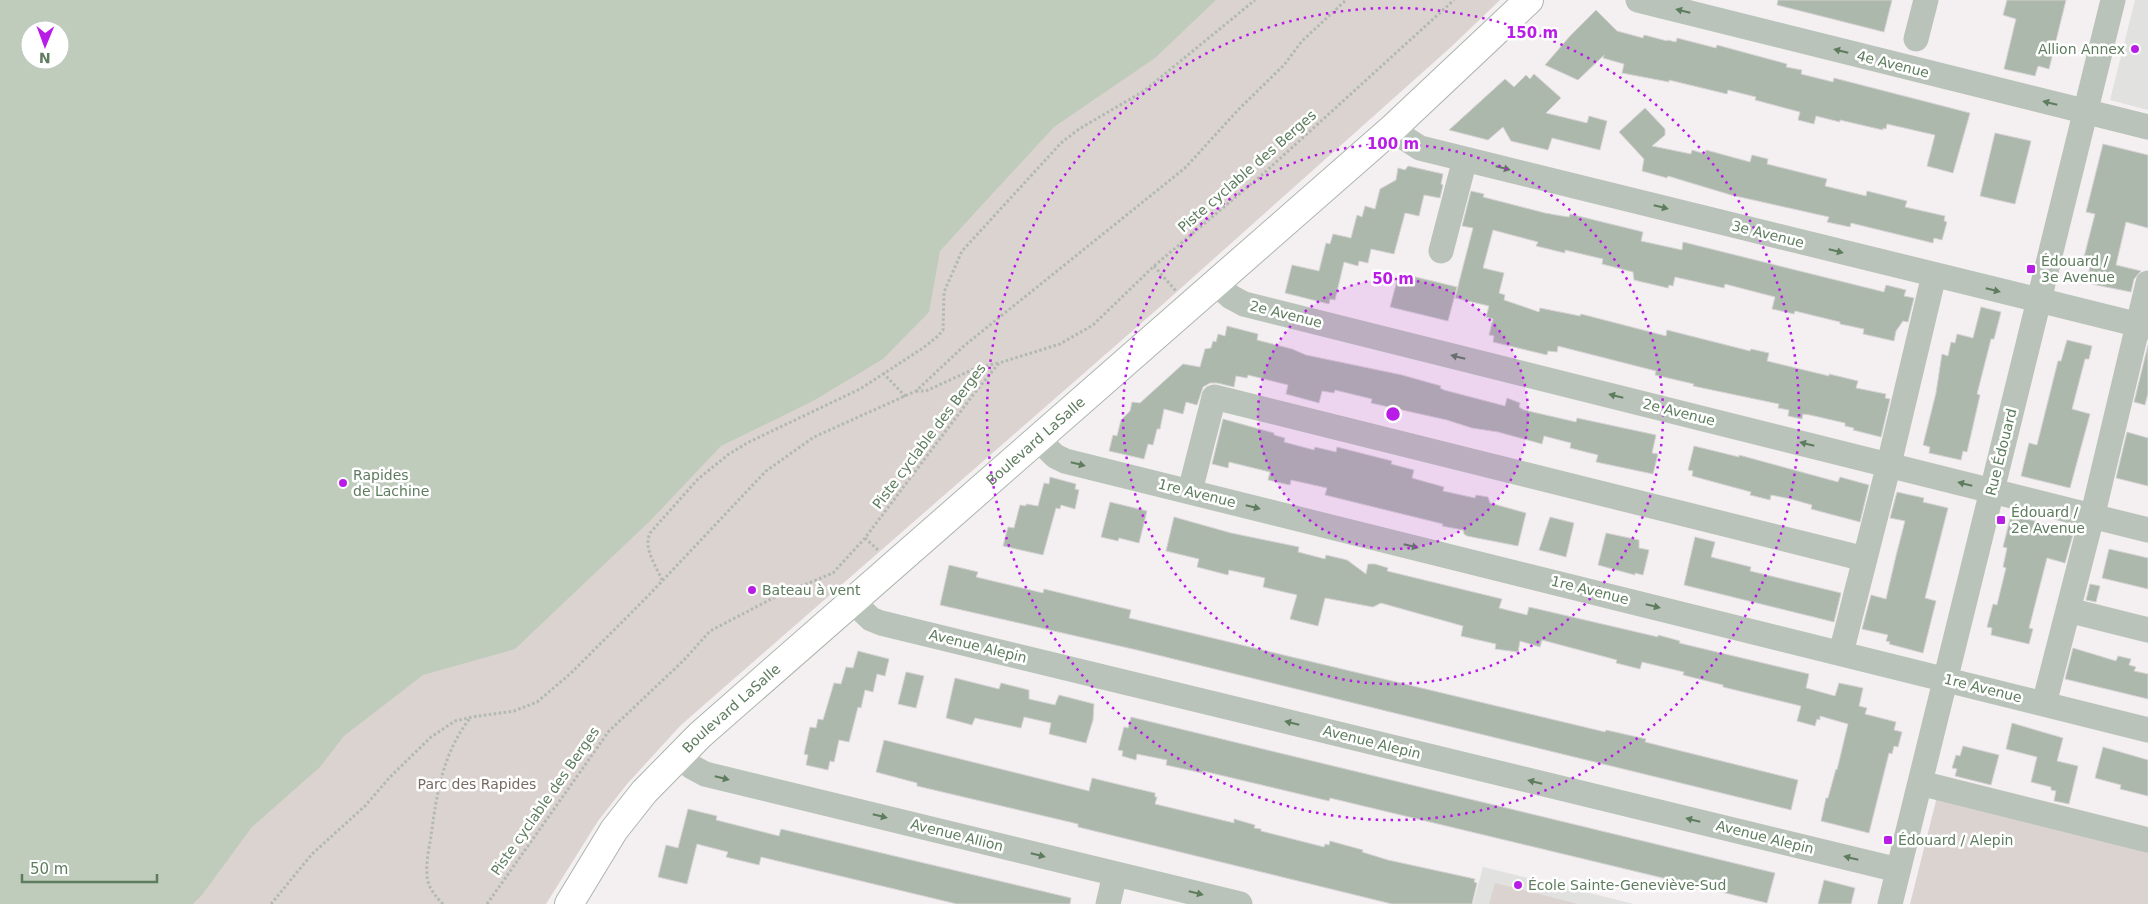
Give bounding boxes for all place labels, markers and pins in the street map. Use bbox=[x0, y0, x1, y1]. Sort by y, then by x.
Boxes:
place label: Allion Annex bbox=[2038, 41, 2125, 57]
marker: Allion Annex bbox=[2129, 43, 2141, 55]
place label: Édouard / 3e Avenue bbox=[2041, 253, 2115, 285]
marker: Édouard / 3e Avenue bbox=[2025, 263, 2037, 275]
centre of rings bbox=[1384, 405, 1402, 423]
place label: Rapides de Lachine bbox=[353, 467, 429, 499]
marker: Rapides de Lachine bbox=[337, 477, 349, 489]
place label: Édouard / 2e Avenue bbox=[2011, 504, 2085, 536]
marker: Édouard / 2e Avenue bbox=[1995, 514, 2007, 526]
place label: Bateau à vent bbox=[762, 582, 861, 598]
marker: Bateau à vent bbox=[746, 584, 758, 596]
place label: Édouard / Alepin bbox=[1898, 832, 2014, 848]
marker: Édouard / Alepin bbox=[1882, 834, 1894, 846]
place label: École Sainte-Geneviève-Sud bbox=[1528, 877, 1726, 893]
marker: École Sainte-Geneviève-Sud bbox=[1512, 879, 1524, 891]

